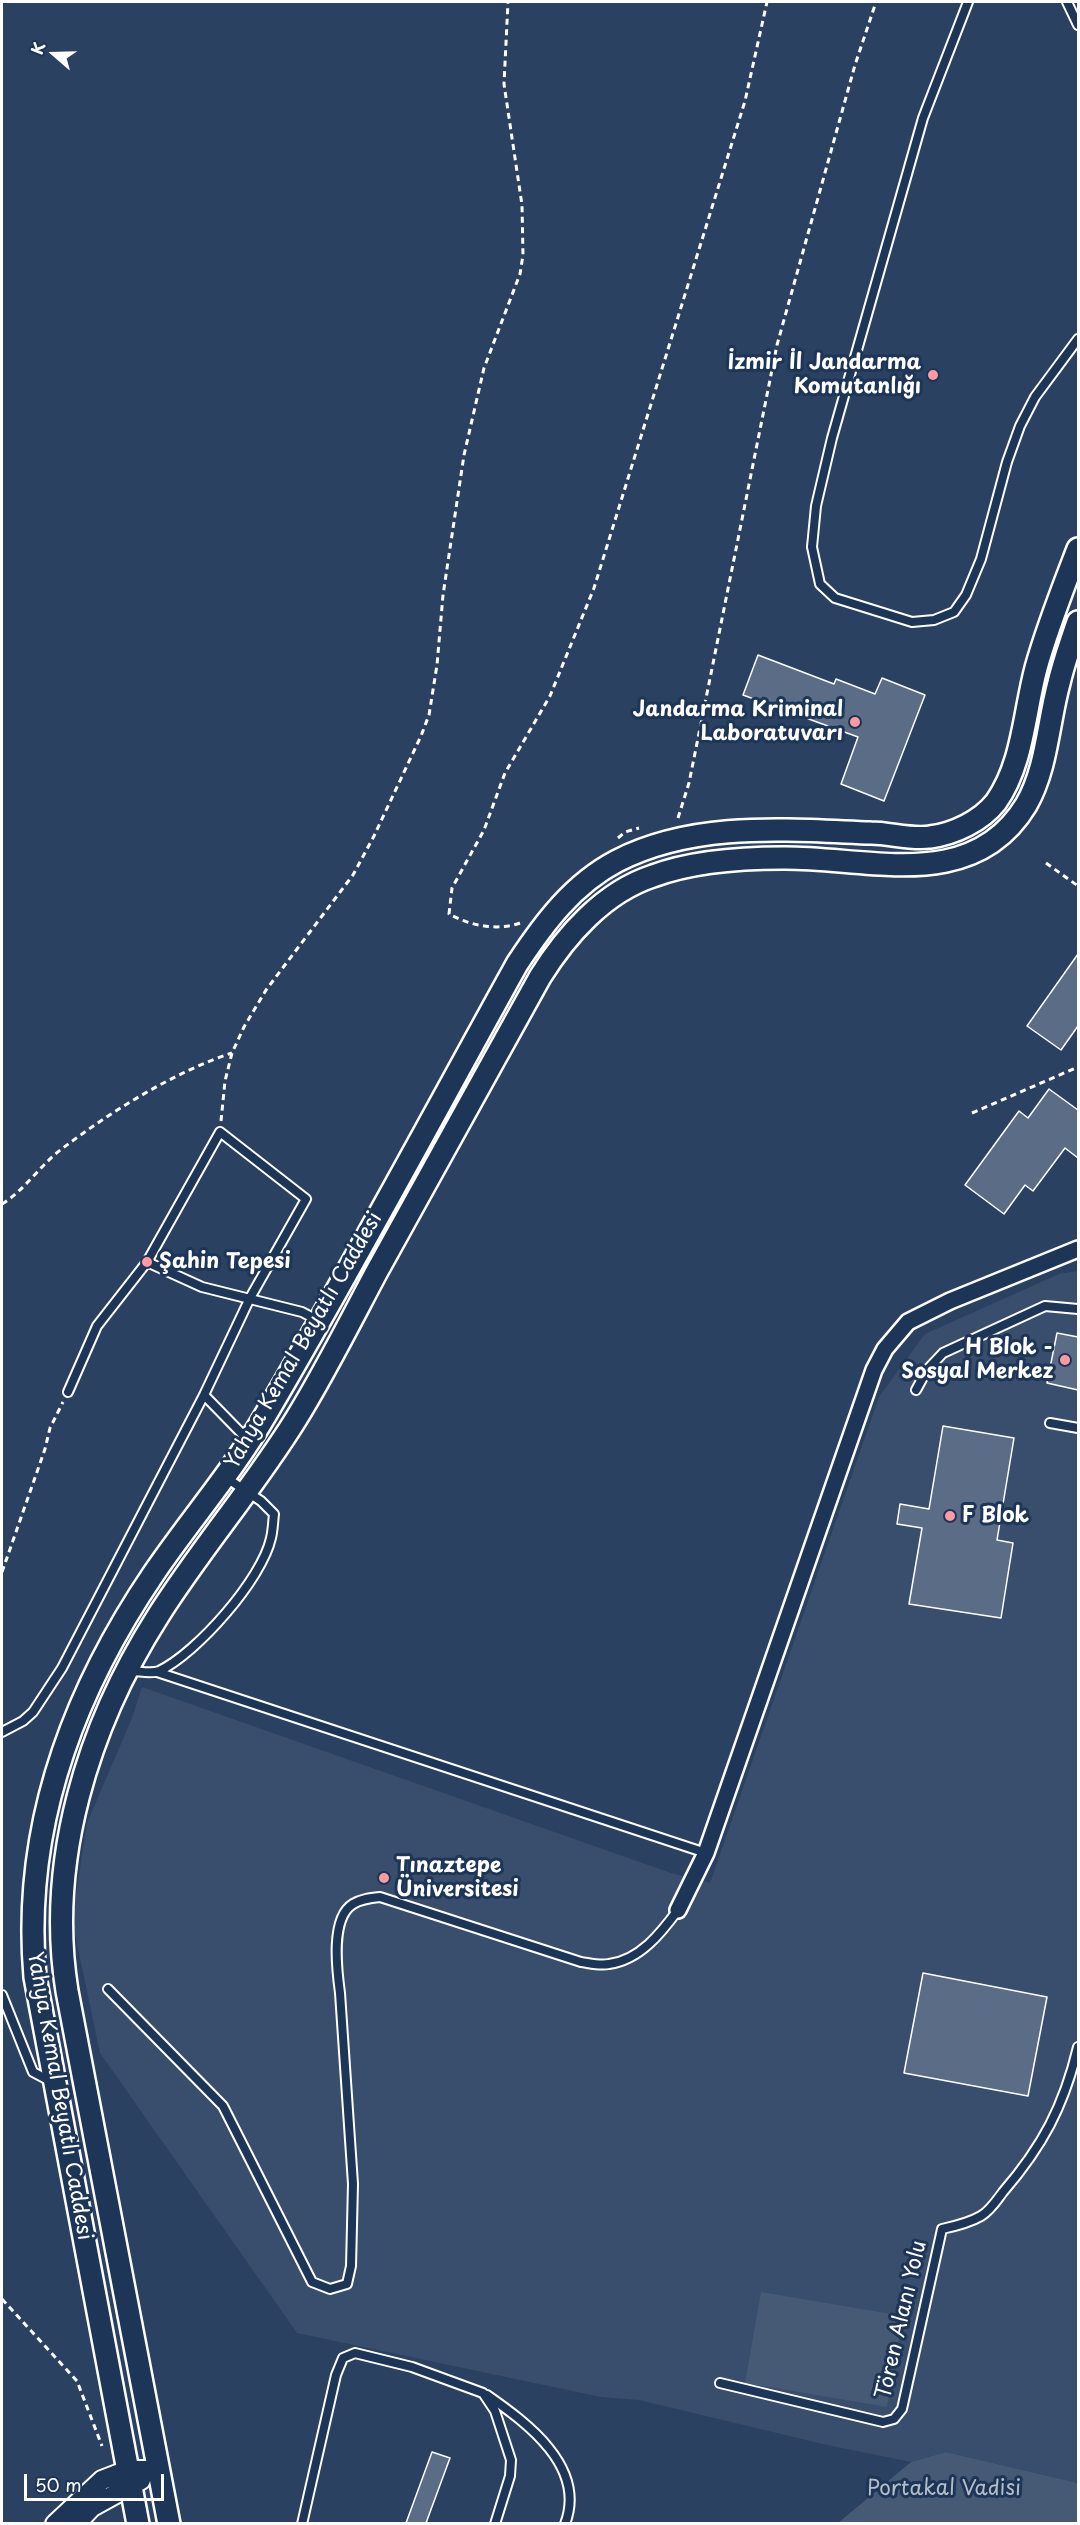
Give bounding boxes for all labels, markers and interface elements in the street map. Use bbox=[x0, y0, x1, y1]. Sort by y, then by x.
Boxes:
north arrow bbox=[24, 24, 84, 84]
text: K bbox=[24, 38, 50, 57]
place label: İzmir İl Jandarma Komutanlığı bbox=[727, 350, 921, 400]
marker: İzmir İl Jandarma Komutanlığı bbox=[926, 368, 940, 382]
place label: Jandarma Kriminal Laboratuvarı bbox=[633, 697, 843, 747]
marker: Jandarma Kriminal Laboratuvarı bbox=[848, 715, 862, 729]
street label: Yahya Kemal Beyatlı Caddesi bbox=[220, 1208, 388, 1474]
place label: Şahin Tepesi bbox=[159, 1249, 291, 1275]
marker: Şahin Tepesi bbox=[140, 1255, 154, 1269]
place label: H Blok - Sosyal Merkez bbox=[901, 1335, 1053, 1385]
marker: H Blok - Sosyal Merkez bbox=[1058, 1353, 1072, 1367]
place label: F Blok bbox=[962, 1503, 1029, 1529]
marker: F Blok bbox=[943, 1509, 957, 1523]
place label: Tınaztepe Üniversitesi bbox=[396, 1853, 519, 1903]
marker: Tınaztepe Üniversitesi bbox=[377, 1871, 391, 1885]
street label: Yahya Kemal Beyatlı Caddesi bbox=[21, 1950, 97, 2242]
street label: Tören Alanı Yolu bbox=[871, 2238, 933, 2402]
scale bar bbox=[27, 2462, 166, 2500]
text: 50 m bbox=[35, 2471, 82, 2498]
park label: Portakal Vadisi bbox=[867, 2476, 1021, 2502]

